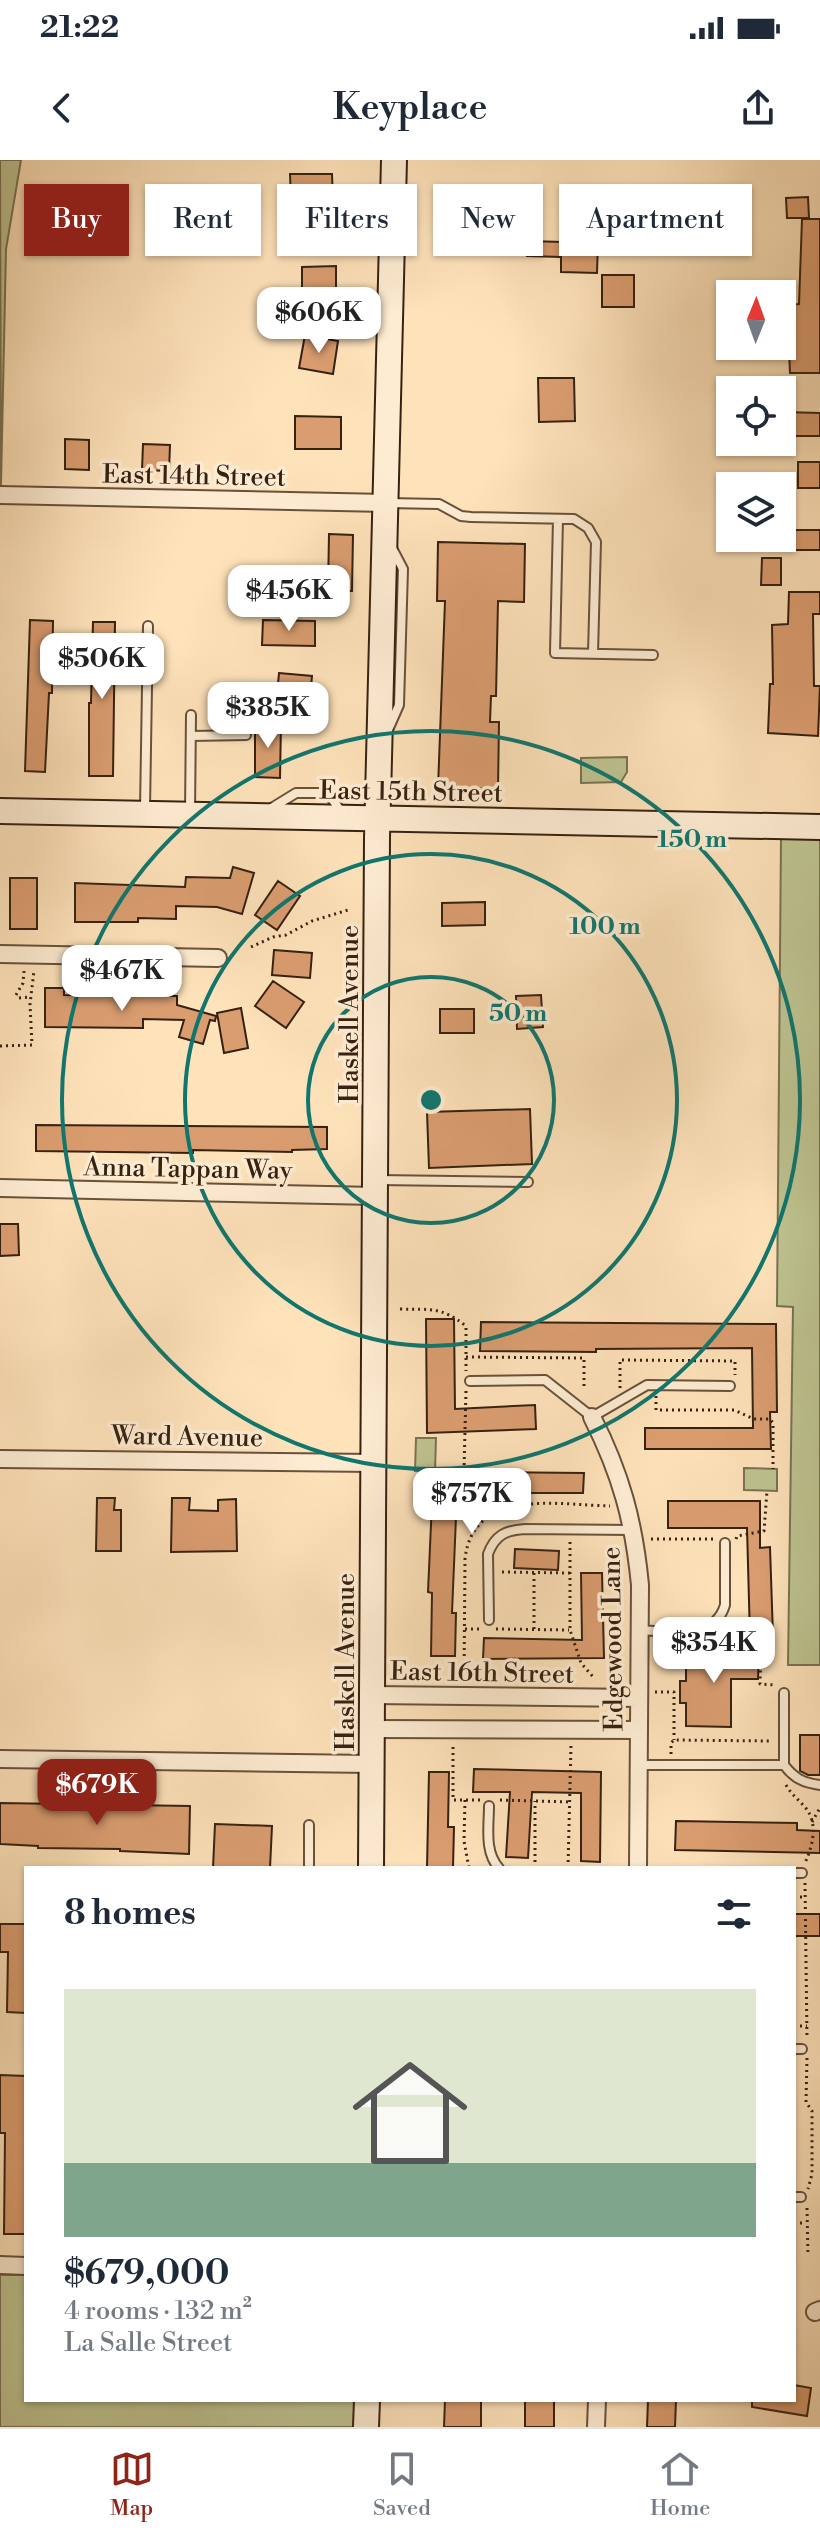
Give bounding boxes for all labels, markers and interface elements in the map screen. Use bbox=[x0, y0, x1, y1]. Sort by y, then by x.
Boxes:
text: 21:22 bbox=[40, 9, 119, 47]
icon: back bbox=[40, 86, 84, 130]
text: Keyplace bbox=[333, 86, 487, 131]
icon: share bbox=[736, 86, 780, 130]
chip: Buy bbox=[24, 184, 129, 256]
chip: Rent bbox=[145, 184, 261, 256]
chip: Filters bbox=[277, 184, 417, 256]
chip: New bbox=[433, 184, 543, 256]
chip: Apartment bbox=[559, 184, 752, 256]
north arrow bbox=[716, 280, 796, 360]
map controls bbox=[716, 280, 796, 552]
pin: $606K bbox=[263, 287, 375, 355]
text: $606K bbox=[275, 297, 363, 329]
button: locate bbox=[716, 376, 796, 456]
street label: East 14th Street bbox=[102, 458, 286, 494]
button: layers bbox=[716, 472, 796, 552]
pin: $456K bbox=[233, 565, 345, 633]
text: $456K bbox=[246, 575, 332, 607]
pin: $506K bbox=[46, 633, 158, 701]
text: $506K bbox=[58, 643, 146, 675]
pin: $385K bbox=[212, 682, 324, 750]
text: $385K bbox=[226, 692, 310, 724]
street label: East 15th Street bbox=[319, 774, 503, 810]
text: 150 m bbox=[657, 825, 727, 855]
text: 100 m bbox=[569, 912, 641, 942]
street label: Haskell Avenue bbox=[334, 925, 366, 1103]
pin: $467K bbox=[66, 945, 178, 1013]
text: $467K bbox=[80, 955, 164, 987]
text: 50 m bbox=[489, 999, 547, 1029]
centre of rings bbox=[417, 1086, 445, 1114]
street label: Anna Tappan Way bbox=[82, 1151, 293, 1187]
street label: Ward Avenue bbox=[110, 1420, 263, 1454]
pin: $757K bbox=[416, 1468, 528, 1536]
text: $757K bbox=[431, 1478, 513, 1510]
street label: Edgewood Lane bbox=[595, 1546, 631, 1732]
street label: Haskell Avenue bbox=[330, 1573, 362, 1751]
pin: $354K bbox=[658, 1617, 770, 1685]
text: $354K bbox=[671, 1627, 757, 1659]
street label: East 16th Street bbox=[390, 1655, 574, 1691]
pin: $679K bbox=[41, 1759, 153, 1827]
text: $679K bbox=[56, 1769, 138, 1801]
icon: filters bbox=[712, 1892, 756, 1936]
text: 8 homes bbox=[64, 1893, 196, 1935]
icon: home bbox=[338, 2041, 482, 2185]
text: $679,000 bbox=[64, 2253, 230, 2295]
text: 4 rooms · 132 m² bbox=[64, 2295, 252, 2327]
text: La Salle Street bbox=[64, 2327, 232, 2359]
tab: Map bbox=[110, 2447, 154, 2522]
tab: Saved bbox=[373, 2447, 431, 2522]
tab: Home bbox=[650, 2447, 710, 2522]

